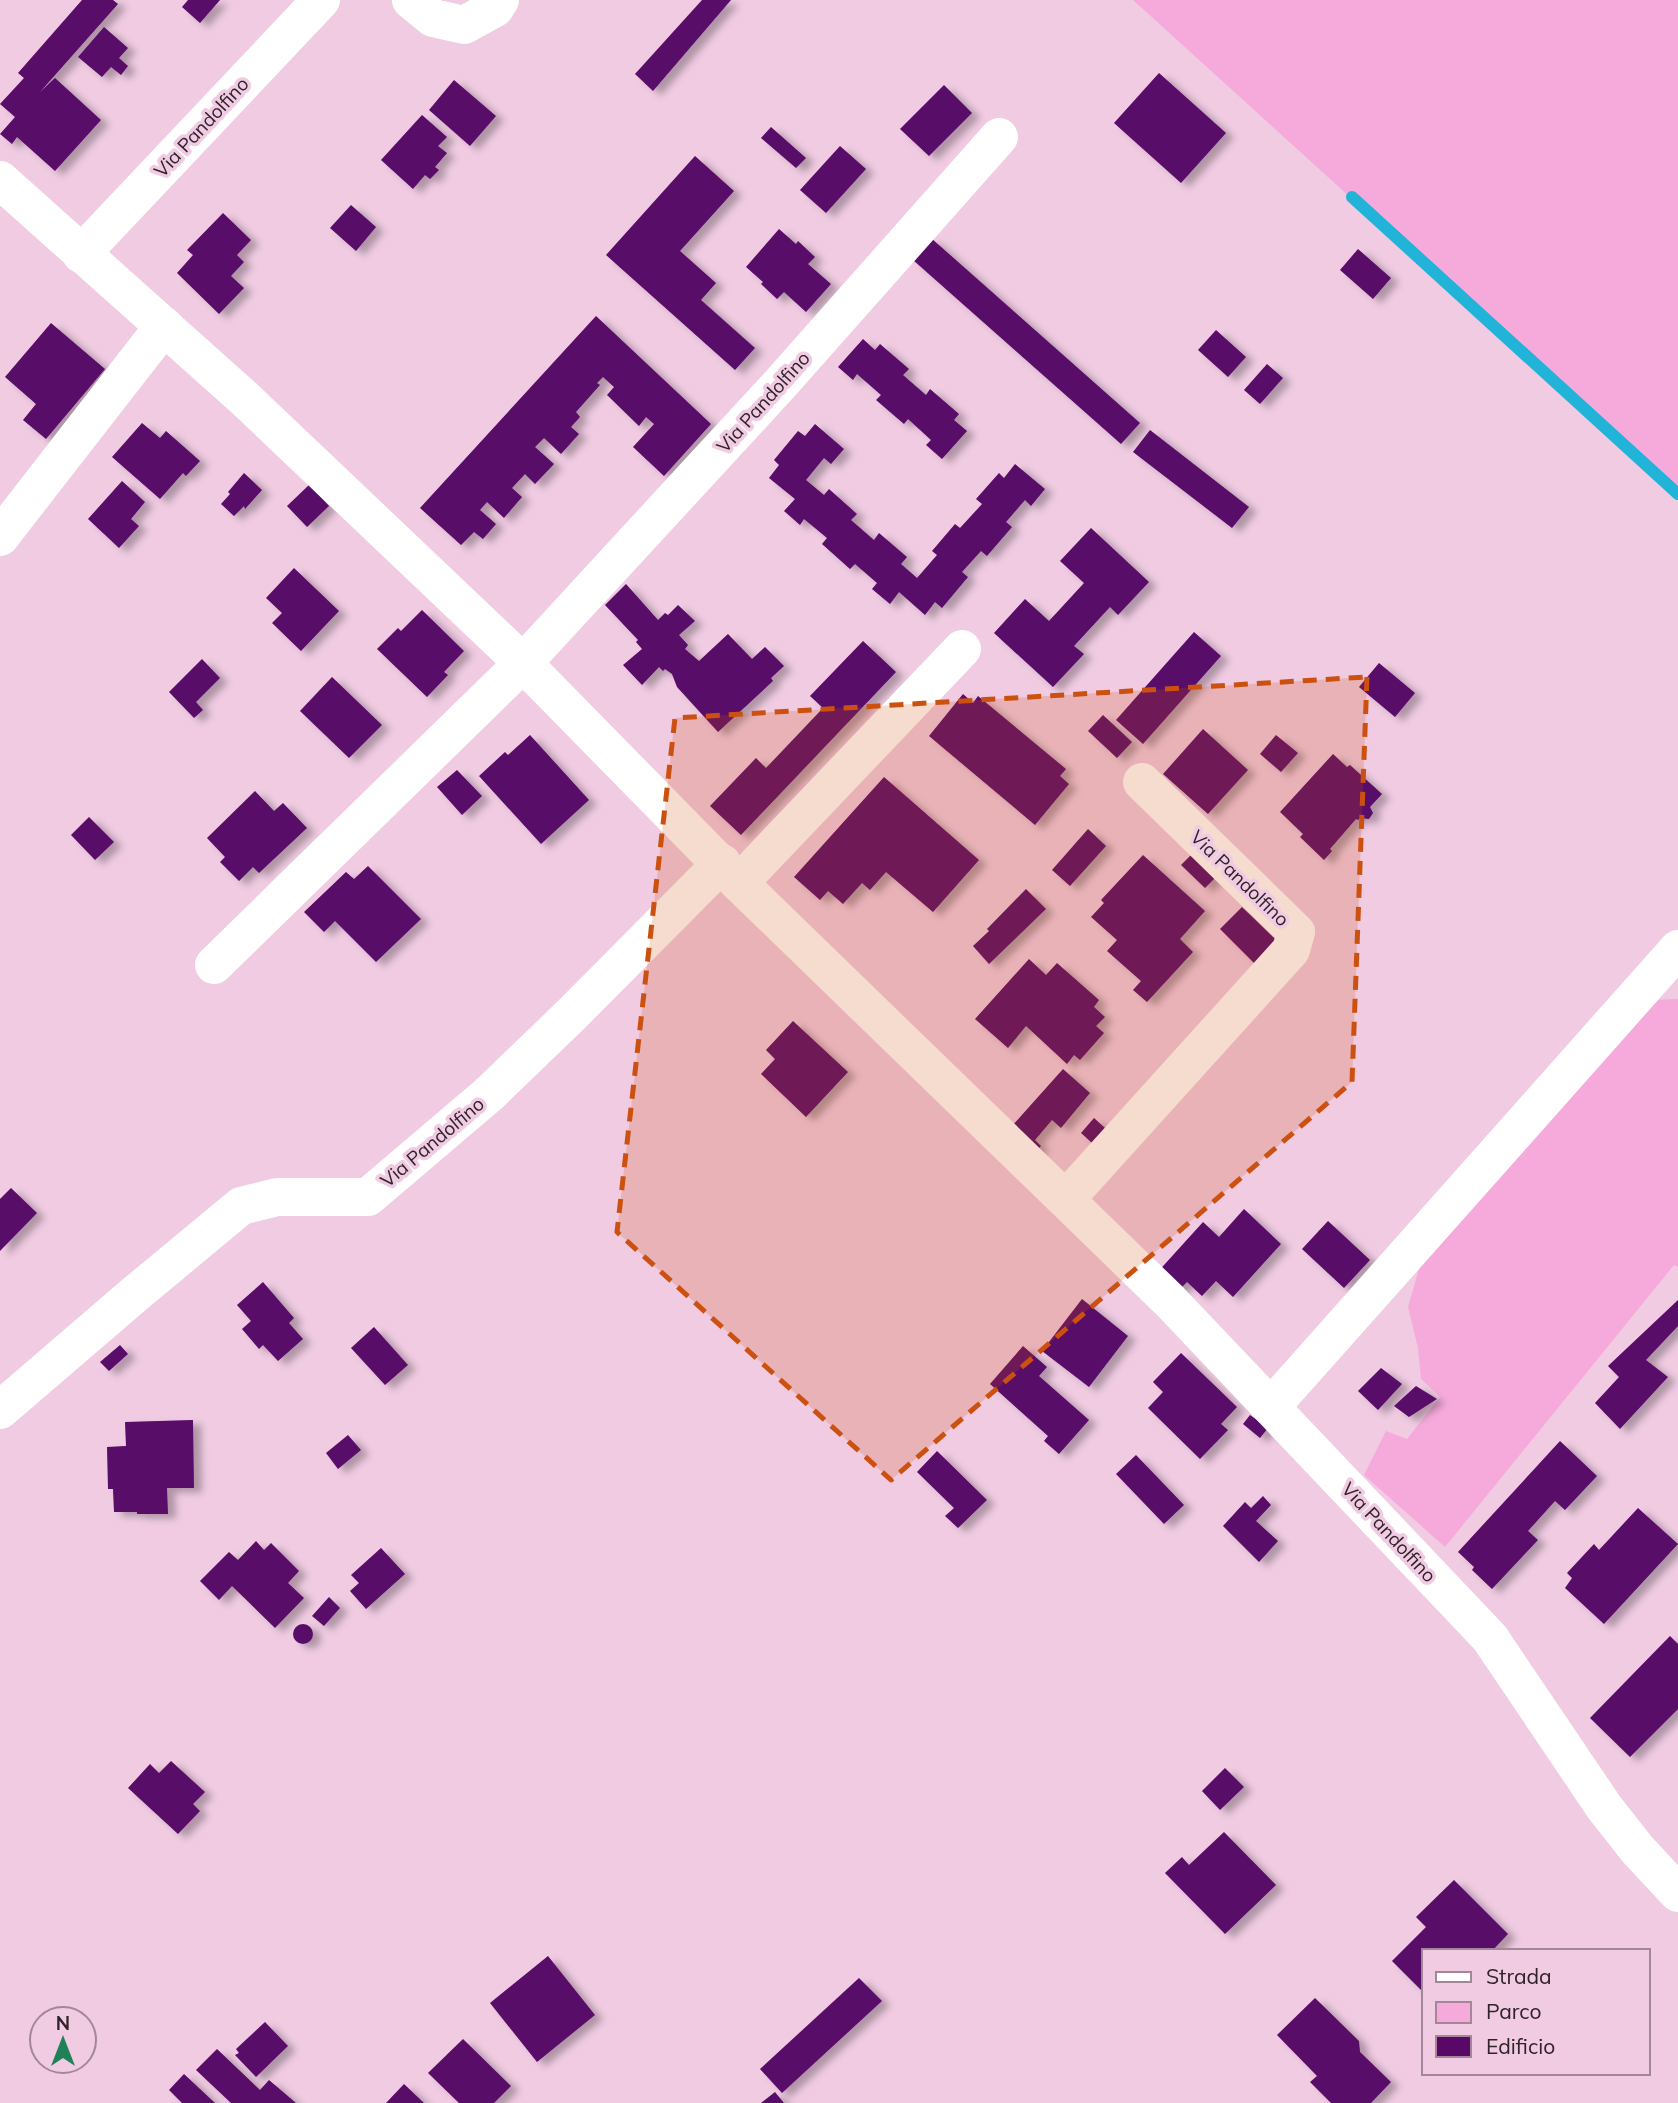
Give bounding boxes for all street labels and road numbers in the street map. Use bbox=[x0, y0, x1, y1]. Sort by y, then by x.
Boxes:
street label: Via Pandolfino bbox=[148, 72, 254, 182]
street label: Via Pandolfino bbox=[711, 346, 815, 458]
street label: Via Pandolfino bbox=[1186, 825, 1294, 931]
street label: Via Pandolfino bbox=[375, 1092, 489, 1192]
street label: Via Pandolfino bbox=[1336, 1477, 1442, 1587]

